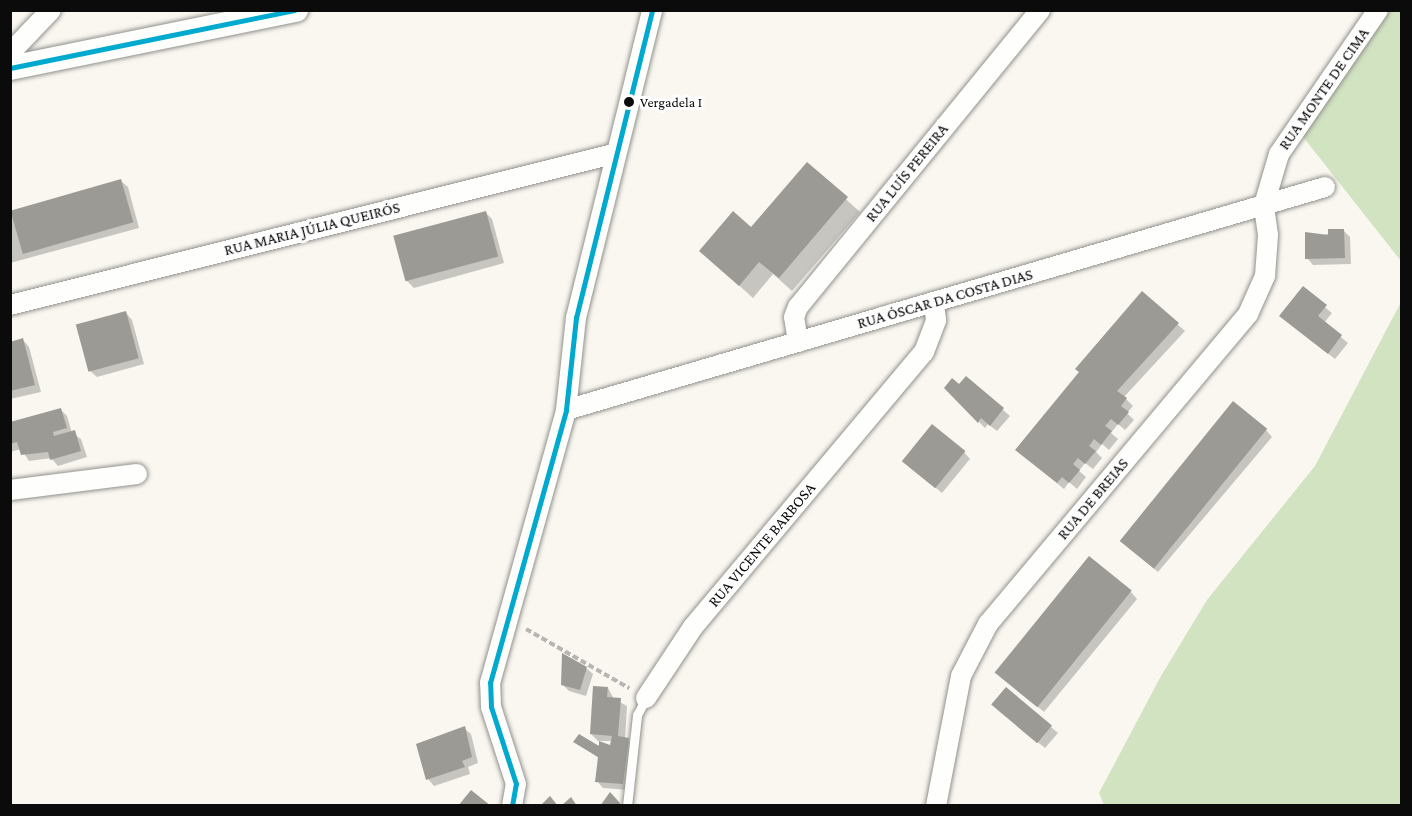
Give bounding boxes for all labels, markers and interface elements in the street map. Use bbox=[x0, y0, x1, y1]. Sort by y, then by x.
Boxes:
street label: RUA MONTE DE CIMA bbox=[1275, 24, 1373, 154]
place label: Vergadela I bbox=[640, 94, 702, 110]
marker: Vergadela I bbox=[623, 96, 635, 108]
street label: RUA LUÍS PEREIRA bbox=[861, 120, 953, 226]
street label: RUA MARIA JÚLIA QUEIRÓS bbox=[222, 198, 402, 260]
street label: RUA ÓSCAR DA COSTA DIAS bbox=[855, 265, 1035, 333]
street label: RUA DE BREIAS bbox=[1053, 454, 1133, 544]
street label: RUA VICENTE BARBOSA bbox=[704, 479, 820, 611]

